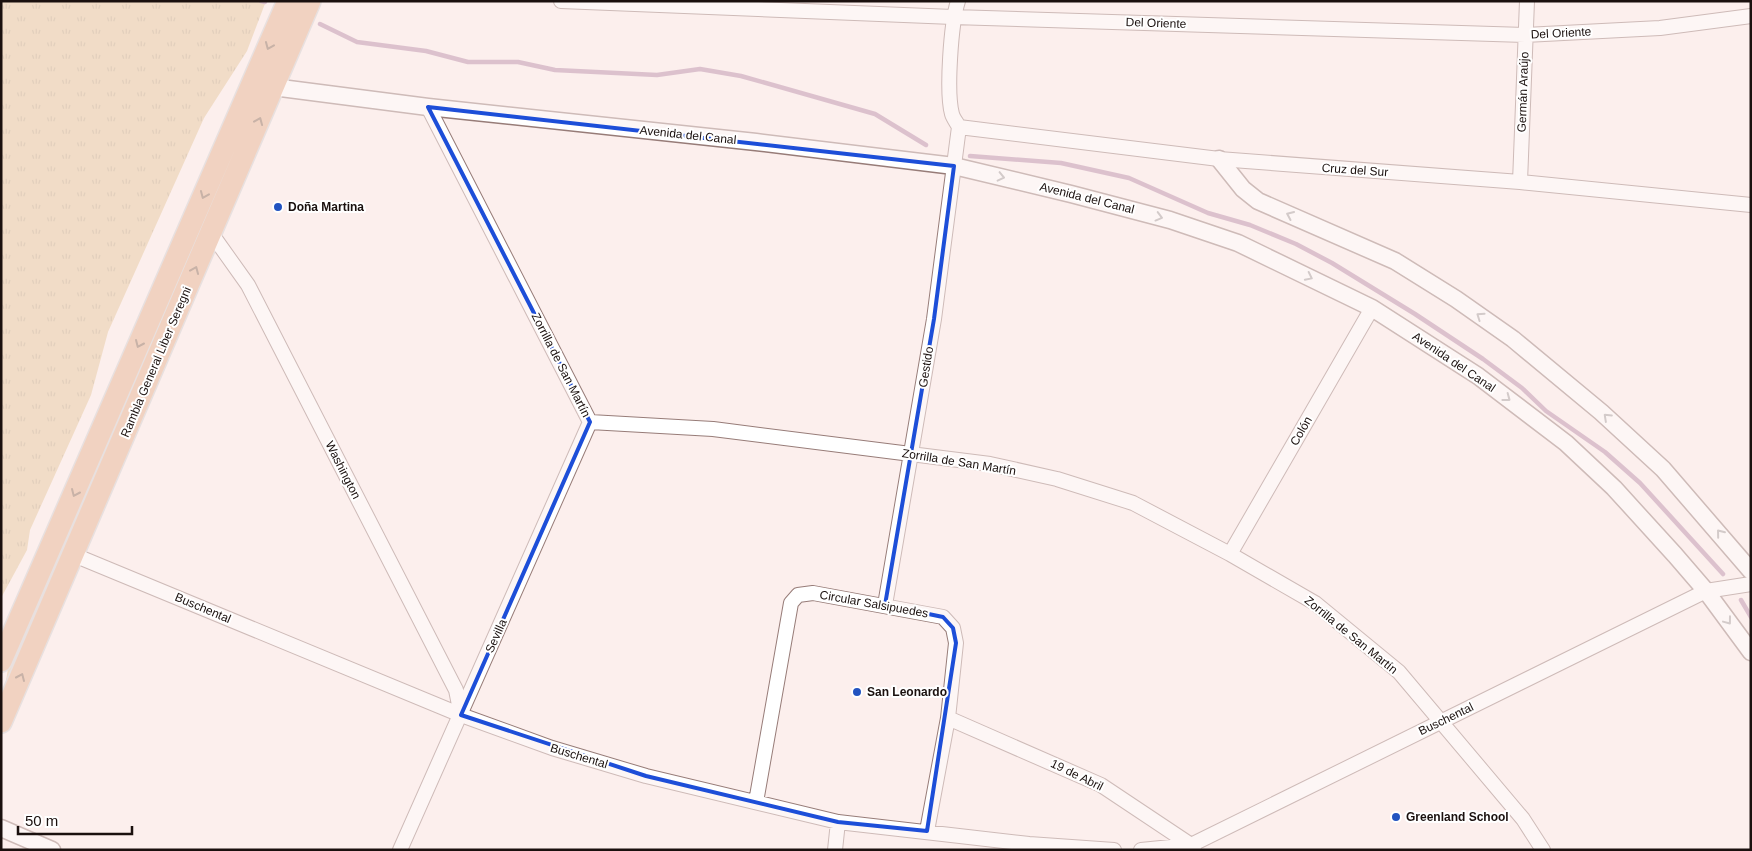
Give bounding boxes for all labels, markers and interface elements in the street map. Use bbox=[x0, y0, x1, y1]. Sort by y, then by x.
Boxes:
street label: Del Oriente bbox=[1125, 15, 1187, 31]
street label: Del Oriente bbox=[1530, 24, 1592, 42]
one-way arrow bbox=[264, 41, 275, 50]
street label: Germán Araújo bbox=[1515, 51, 1531, 133]
one-way arrow bbox=[252, 117, 263, 126]
street label: Avenida del Canal bbox=[639, 123, 737, 147]
street label: Cruz del Sur bbox=[1321, 161, 1389, 179]
one-way arrow bbox=[997, 171, 1005, 182]
street label: Avenida del Canal bbox=[1038, 179, 1136, 217]
one-way arrow bbox=[200, 190, 211, 199]
place label: Doña Martina bbox=[288, 200, 364, 214]
marker: Doña Martina bbox=[272, 201, 284, 213]
one-way arrow bbox=[1154, 211, 1163, 222]
one-way arrow bbox=[1286, 211, 1295, 222]
one-way arrow bbox=[189, 267, 199, 275]
one-way arrow bbox=[1304, 271, 1313, 281]
street label: Rambla General Liber Seregni bbox=[118, 285, 194, 439]
street label: Zorrilla de San Martín bbox=[529, 310, 593, 420]
one-way arrow bbox=[1476, 313, 1486, 322]
street label: Avenida del Canal bbox=[1410, 329, 1498, 395]
one-way arrow bbox=[135, 339, 146, 348]
street label: Gestido bbox=[916, 345, 936, 389]
one-way arrow bbox=[1501, 392, 1511, 401]
street label: Colón bbox=[1287, 414, 1315, 448]
one-way arrow bbox=[1603, 414, 1612, 423]
street label: Washington bbox=[322, 439, 364, 501]
street label: Zorrilla de San Martín bbox=[901, 446, 1017, 478]
one-way arrow bbox=[70, 488, 81, 497]
one-way arrow bbox=[1716, 530, 1725, 539]
street label: Circular Salsipuedes bbox=[819, 588, 929, 620]
street label: Buschental bbox=[173, 590, 233, 626]
street label: Zorrilla de San Martín bbox=[1302, 593, 1400, 677]
one-way arrow bbox=[1722, 615, 1731, 625]
street label: Sevilla bbox=[482, 617, 510, 655]
one-way arrow bbox=[14, 673, 25, 682]
place label: San Leonardo bbox=[867, 685, 947, 699]
marker: San Leonardo bbox=[851, 686, 863, 698]
street label: Buschental bbox=[1416, 700, 1476, 738]
street label: Buschental bbox=[549, 741, 609, 771]
street label: 19 de Abril bbox=[1048, 756, 1106, 794]
scale bar bbox=[18, 804, 131, 836]
place label: Greenland School bbox=[1406, 810, 1509, 824]
marker: Greenland School bbox=[1390, 811, 1402, 823]
text: 50 m bbox=[25, 812, 58, 829]

